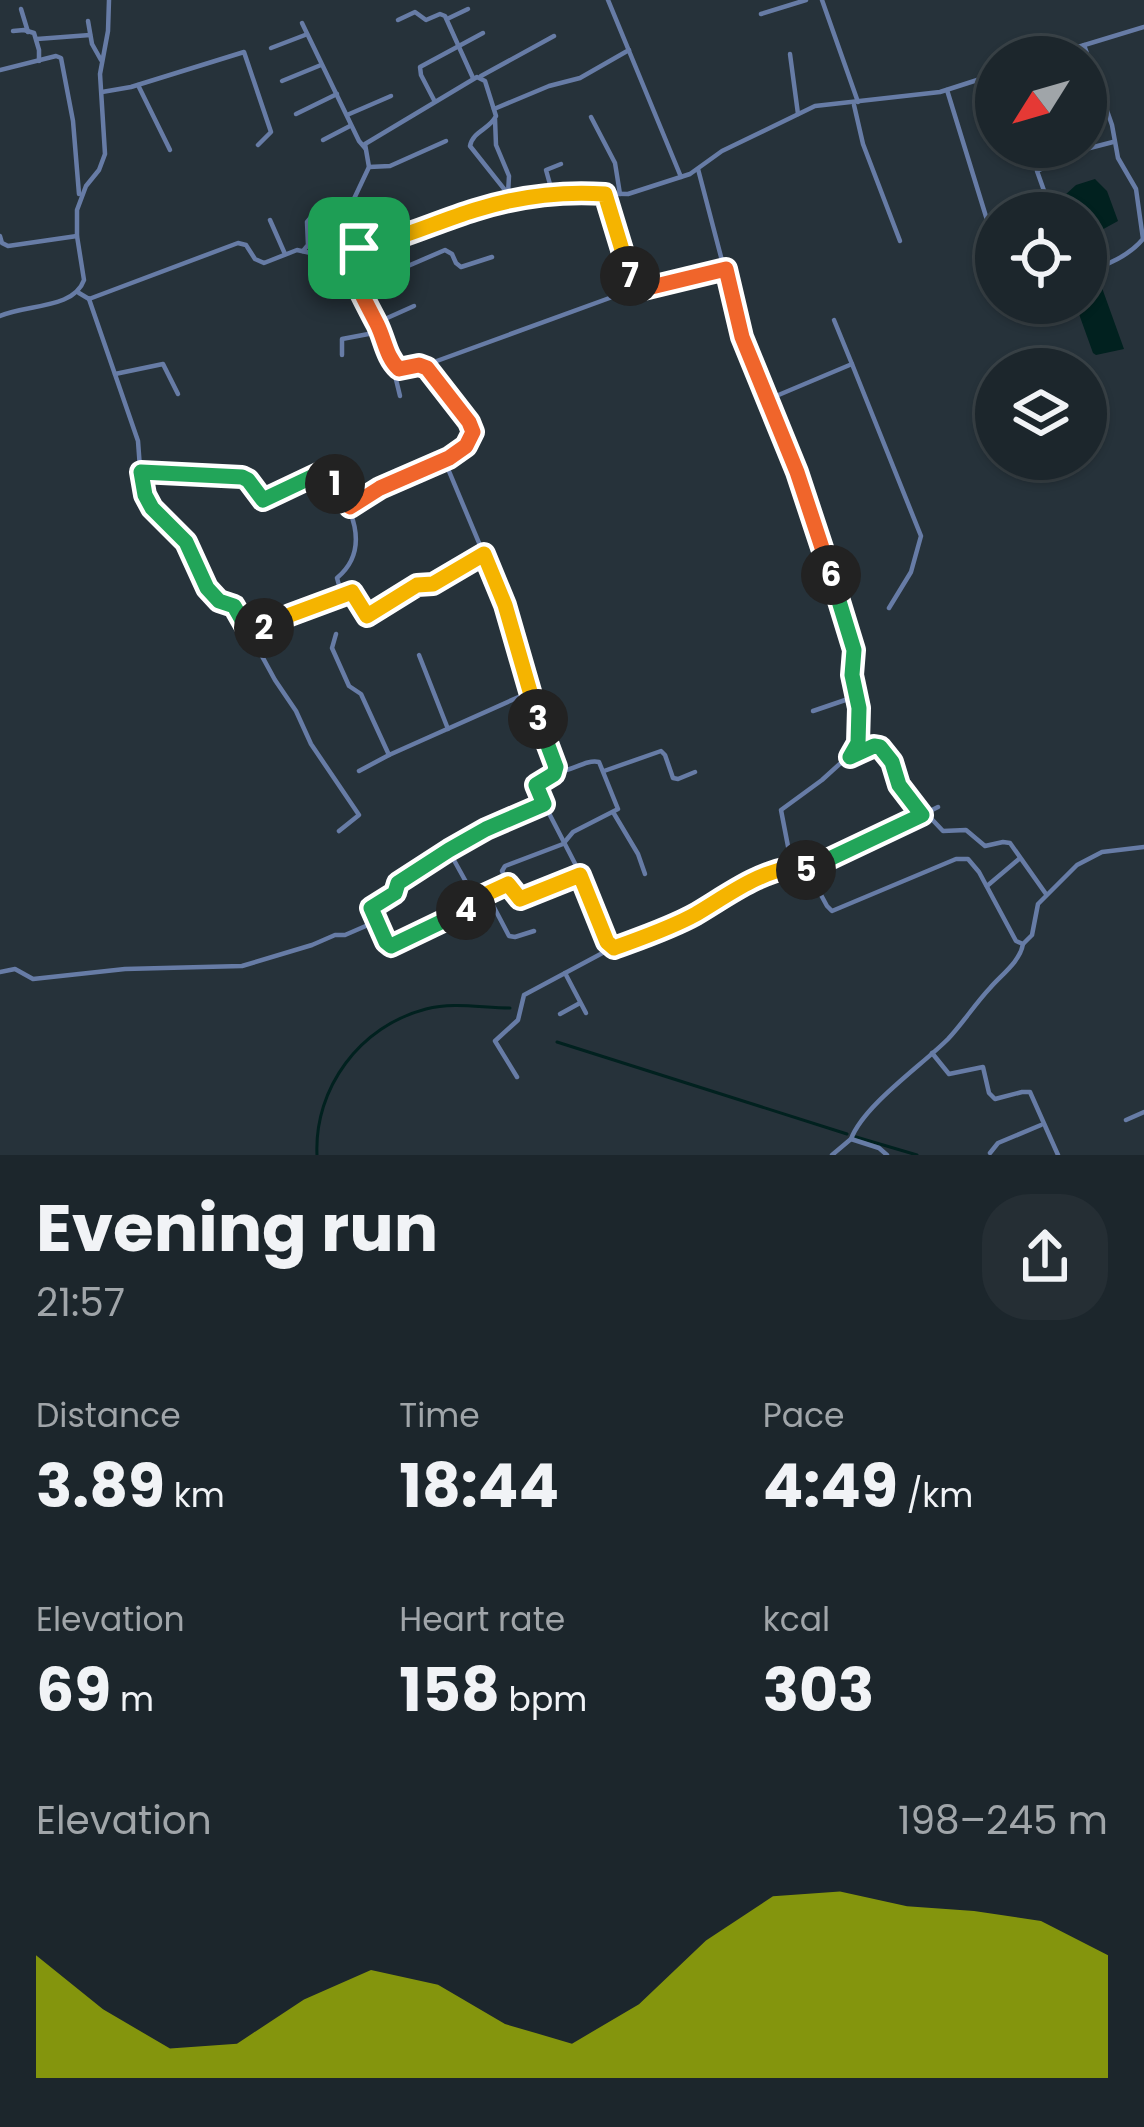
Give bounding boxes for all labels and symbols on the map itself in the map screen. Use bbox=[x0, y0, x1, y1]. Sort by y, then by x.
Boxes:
north arrow bbox=[975, 36, 1107, 168]
pin bbox=[308, 197, 410, 299]
pin: 7 bbox=[600, 246, 660, 306]
pin: 1 bbox=[305, 454, 365, 514]
pin: 6 bbox=[801, 545, 861, 605]
pin: 2 bbox=[234, 598, 294, 658]
pin: 3 bbox=[508, 689, 568, 749]
pin: 5 bbox=[776, 840, 836, 900]
pin: 4 bbox=[436, 880, 496, 940]

